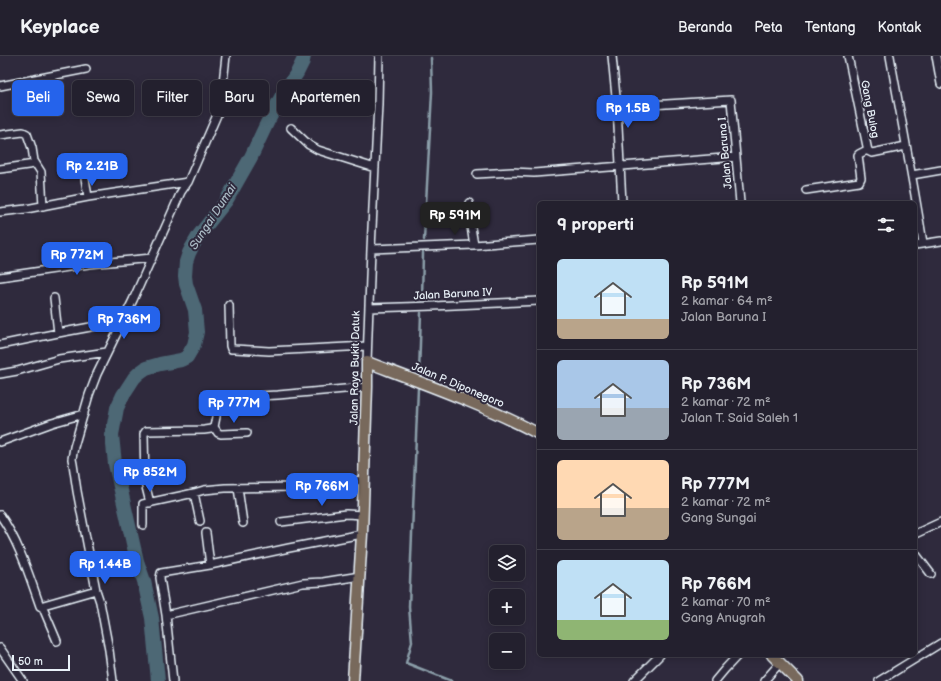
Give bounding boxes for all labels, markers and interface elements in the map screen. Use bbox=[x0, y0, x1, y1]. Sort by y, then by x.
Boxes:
text: Keyplace bbox=[20, 16, 100, 39]
text: Beranda bbox=[678, 19, 732, 36]
text: Peta bbox=[754, 19, 783, 36]
text: Tentang bbox=[805, 19, 856, 36]
text: Kontak bbox=[878, 19, 921, 36]
street label: Gang Bulog bbox=[858, 79, 882, 139]
chip: Beli bbox=[12, 80, 64, 116]
chip: Sewa bbox=[72, 80, 134, 116]
chip: Filter bbox=[142, 80, 202, 116]
chip: Baru bbox=[210, 80, 269, 116]
chip: Apartemen bbox=[277, 80, 374, 116]
pin: Rp 1.5B bbox=[591, 95, 665, 129]
text: Rp 1.5B bbox=[606, 100, 650, 116]
street label: Jalan Baruna I bbox=[715, 116, 735, 190]
pin: Rp 2.21B bbox=[51, 153, 133, 187]
text: Rp 2.21B bbox=[66, 158, 118, 174]
water label: Sungai Dumai bbox=[186, 180, 241, 253]
pin: Rp 591M bbox=[418, 202, 492, 236]
text: Rp 591M bbox=[429, 207, 481, 223]
icon: filters bbox=[875, 214, 897, 236]
text: 9 properti bbox=[557, 215, 634, 235]
pin: Rp 772M bbox=[40, 242, 114, 276]
text: Rp 772M bbox=[50, 247, 104, 263]
text: Rp 591M bbox=[681, 273, 749, 293]
icon: home bbox=[589, 275, 637, 323]
street label: Jalan Baruna IV bbox=[413, 285, 493, 303]
text: 2 kamar · 64 m² bbox=[681, 293, 773, 309]
pin: Rp 736M bbox=[87, 306, 161, 340]
text: Jalan Baruna I bbox=[681, 309, 766, 325]
street label: Jalan Raya Bukit Datuk bbox=[348, 310, 363, 425]
text: Rp 736M bbox=[97, 311, 151, 327]
street label: Jalan P. Diponegoro bbox=[410, 360, 506, 410]
text: Rp 736M bbox=[681, 374, 751, 394]
icon: home bbox=[589, 376, 637, 424]
pin: Rp 777M bbox=[197, 390, 271, 424]
text: 2 kamar · 72 m² bbox=[681, 394, 771, 410]
text: Rp 777M bbox=[208, 395, 260, 411]
text: Jalan T. Said Saleh 1 bbox=[681, 410, 798, 426]
pin: Rp 852M bbox=[113, 459, 187, 493]
text: Rp 852M bbox=[123, 464, 177, 480]
pin: Rp 766M bbox=[285, 473, 359, 507]
text: Rp 777M bbox=[681, 474, 750, 494]
icon: home bbox=[589, 476, 637, 524]
text: Rp 766M bbox=[295, 478, 349, 494]
text: 2 kamar · 72 m² bbox=[681, 494, 771, 510]
text: Gang Sungai bbox=[681, 510, 757, 526]
map controls bbox=[489, 545, 525, 669]
button: layers bbox=[489, 545, 525, 581]
pin: Rp 1.44B bbox=[64, 551, 146, 585]
text: Rp 1.44B bbox=[79, 556, 131, 572]
text: Rp 766M bbox=[681, 574, 752, 594]
icon: home bbox=[589, 576, 637, 624]
button: + bbox=[489, 589, 525, 625]
text: 2 kamar · 70 m² bbox=[681, 594, 771, 610]
text: Gang Anugrah bbox=[681, 610, 765, 626]
button: − bbox=[489, 633, 525, 669]
scale bar bbox=[12, 653, 70, 672]
text: 50 m bbox=[18, 655, 43, 668]

